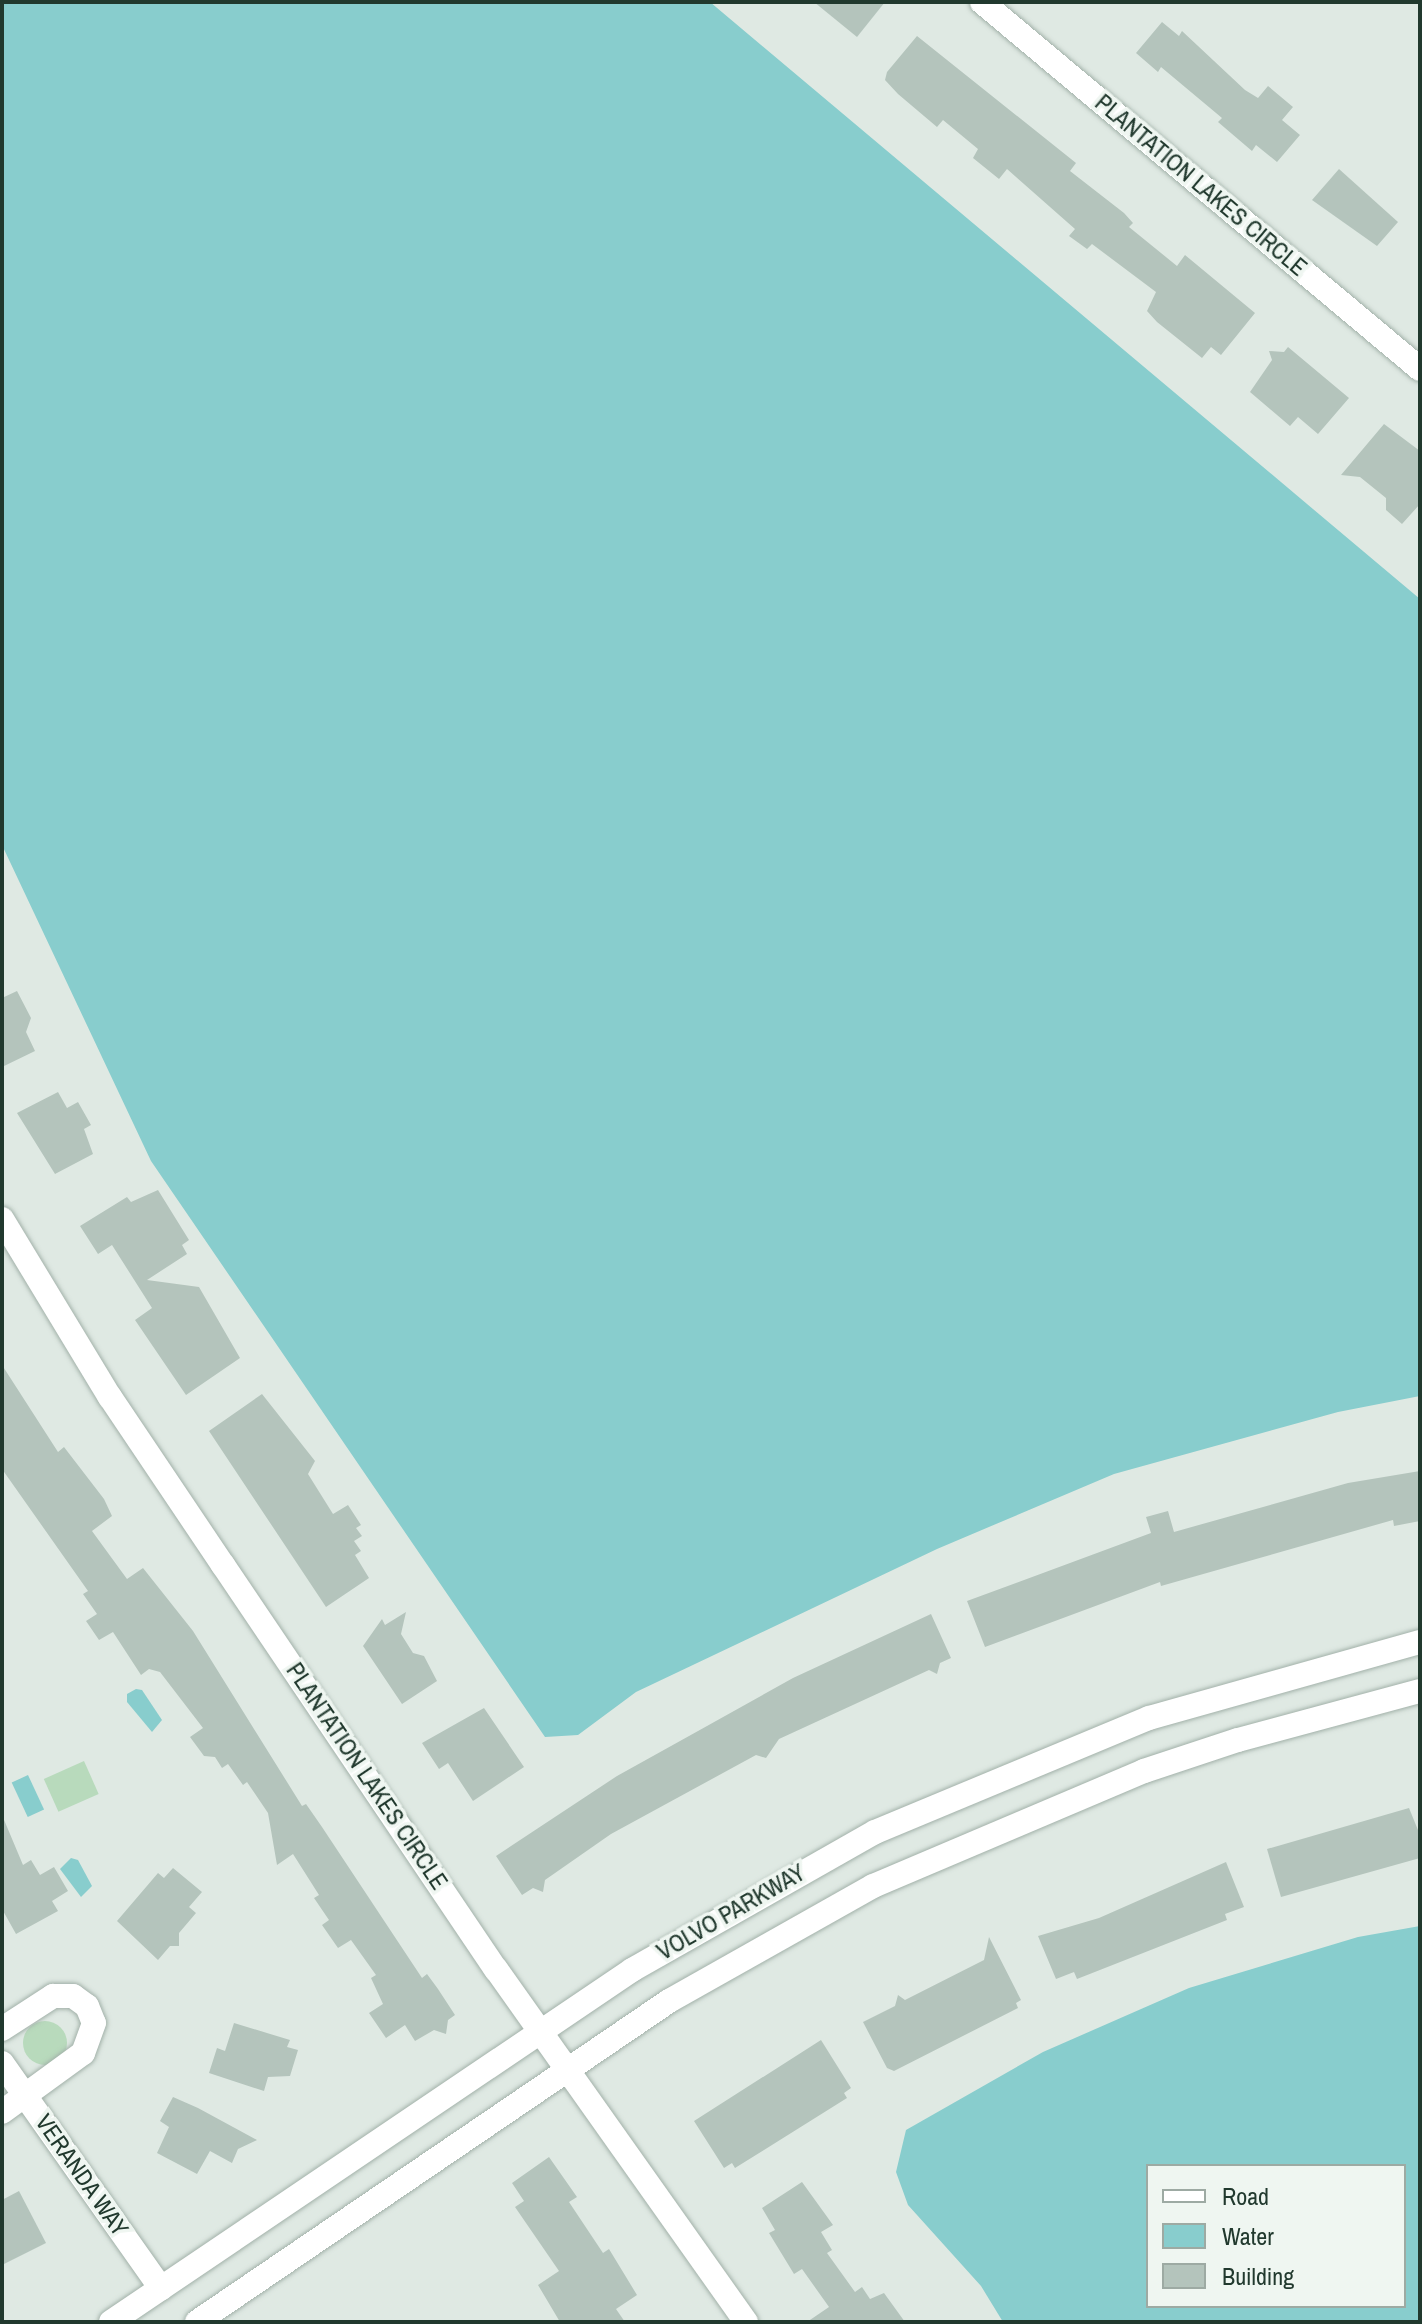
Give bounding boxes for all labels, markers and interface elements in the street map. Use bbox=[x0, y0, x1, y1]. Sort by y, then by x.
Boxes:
street label: PLANTATION LAKES CIRCLE bbox=[1089, 88, 1313, 282]
street label: PLANTATION LAKES CIRCLE bbox=[280, 1657, 454, 1895]
street label: VOLVO PARKWAY bbox=[652, 1858, 810, 1966]
street label: VERANDA WAY bbox=[29, 2108, 135, 2242]
legend bbox=[1146, 2164, 1406, 2308]
text: Road bbox=[1222, 2180, 1269, 2212]
text: Water bbox=[1222, 2220, 1274, 2252]
text: Building bbox=[1222, 2260, 1294, 2292]

